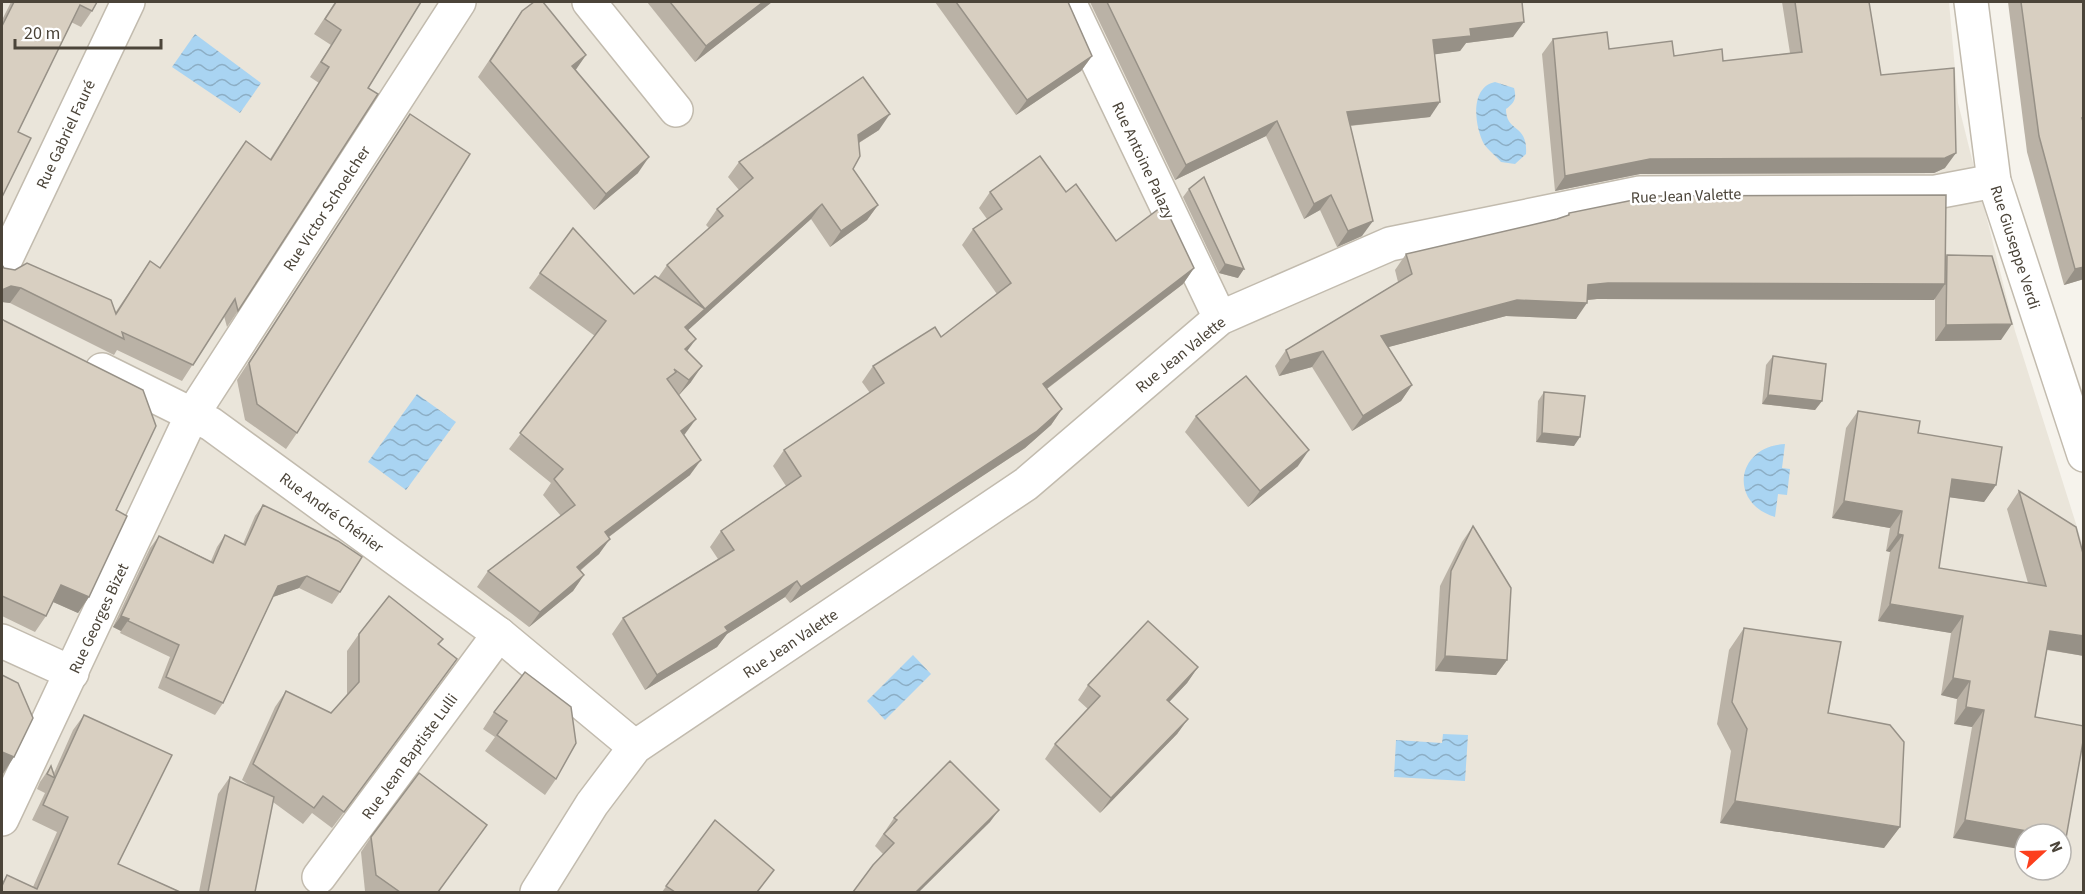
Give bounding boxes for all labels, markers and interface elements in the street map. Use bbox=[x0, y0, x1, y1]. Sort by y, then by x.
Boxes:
scale bar bbox=[15, 12, 160, 50]
text: 20 m bbox=[24, 21, 60, 46]
street label: Rue Gabriel Fauré bbox=[31, 76, 101, 193]
street label: Rue Antoine Palazy bbox=[1106, 98, 1180, 223]
street label: Rue Victor Schoelcher bbox=[278, 141, 376, 276]
street label: Rue Giuseppe Verdi bbox=[1985, 182, 2045, 312]
street label: Rue Jean Valette bbox=[1631, 183, 1742, 209]
street label: Rue Jean Valette bbox=[1131, 311, 1230, 398]
street label: Rue André Chénier bbox=[275, 468, 388, 558]
street label: Rue Georges Bizet bbox=[64, 559, 134, 677]
street label: Rue Jean Valette bbox=[739, 604, 843, 684]
street label: Rue Jean Baptiste Lulli bbox=[357, 689, 463, 824]
north arrow bbox=[2013, 822, 2073, 882]
text: N bbox=[2044, 838, 2068, 856]

